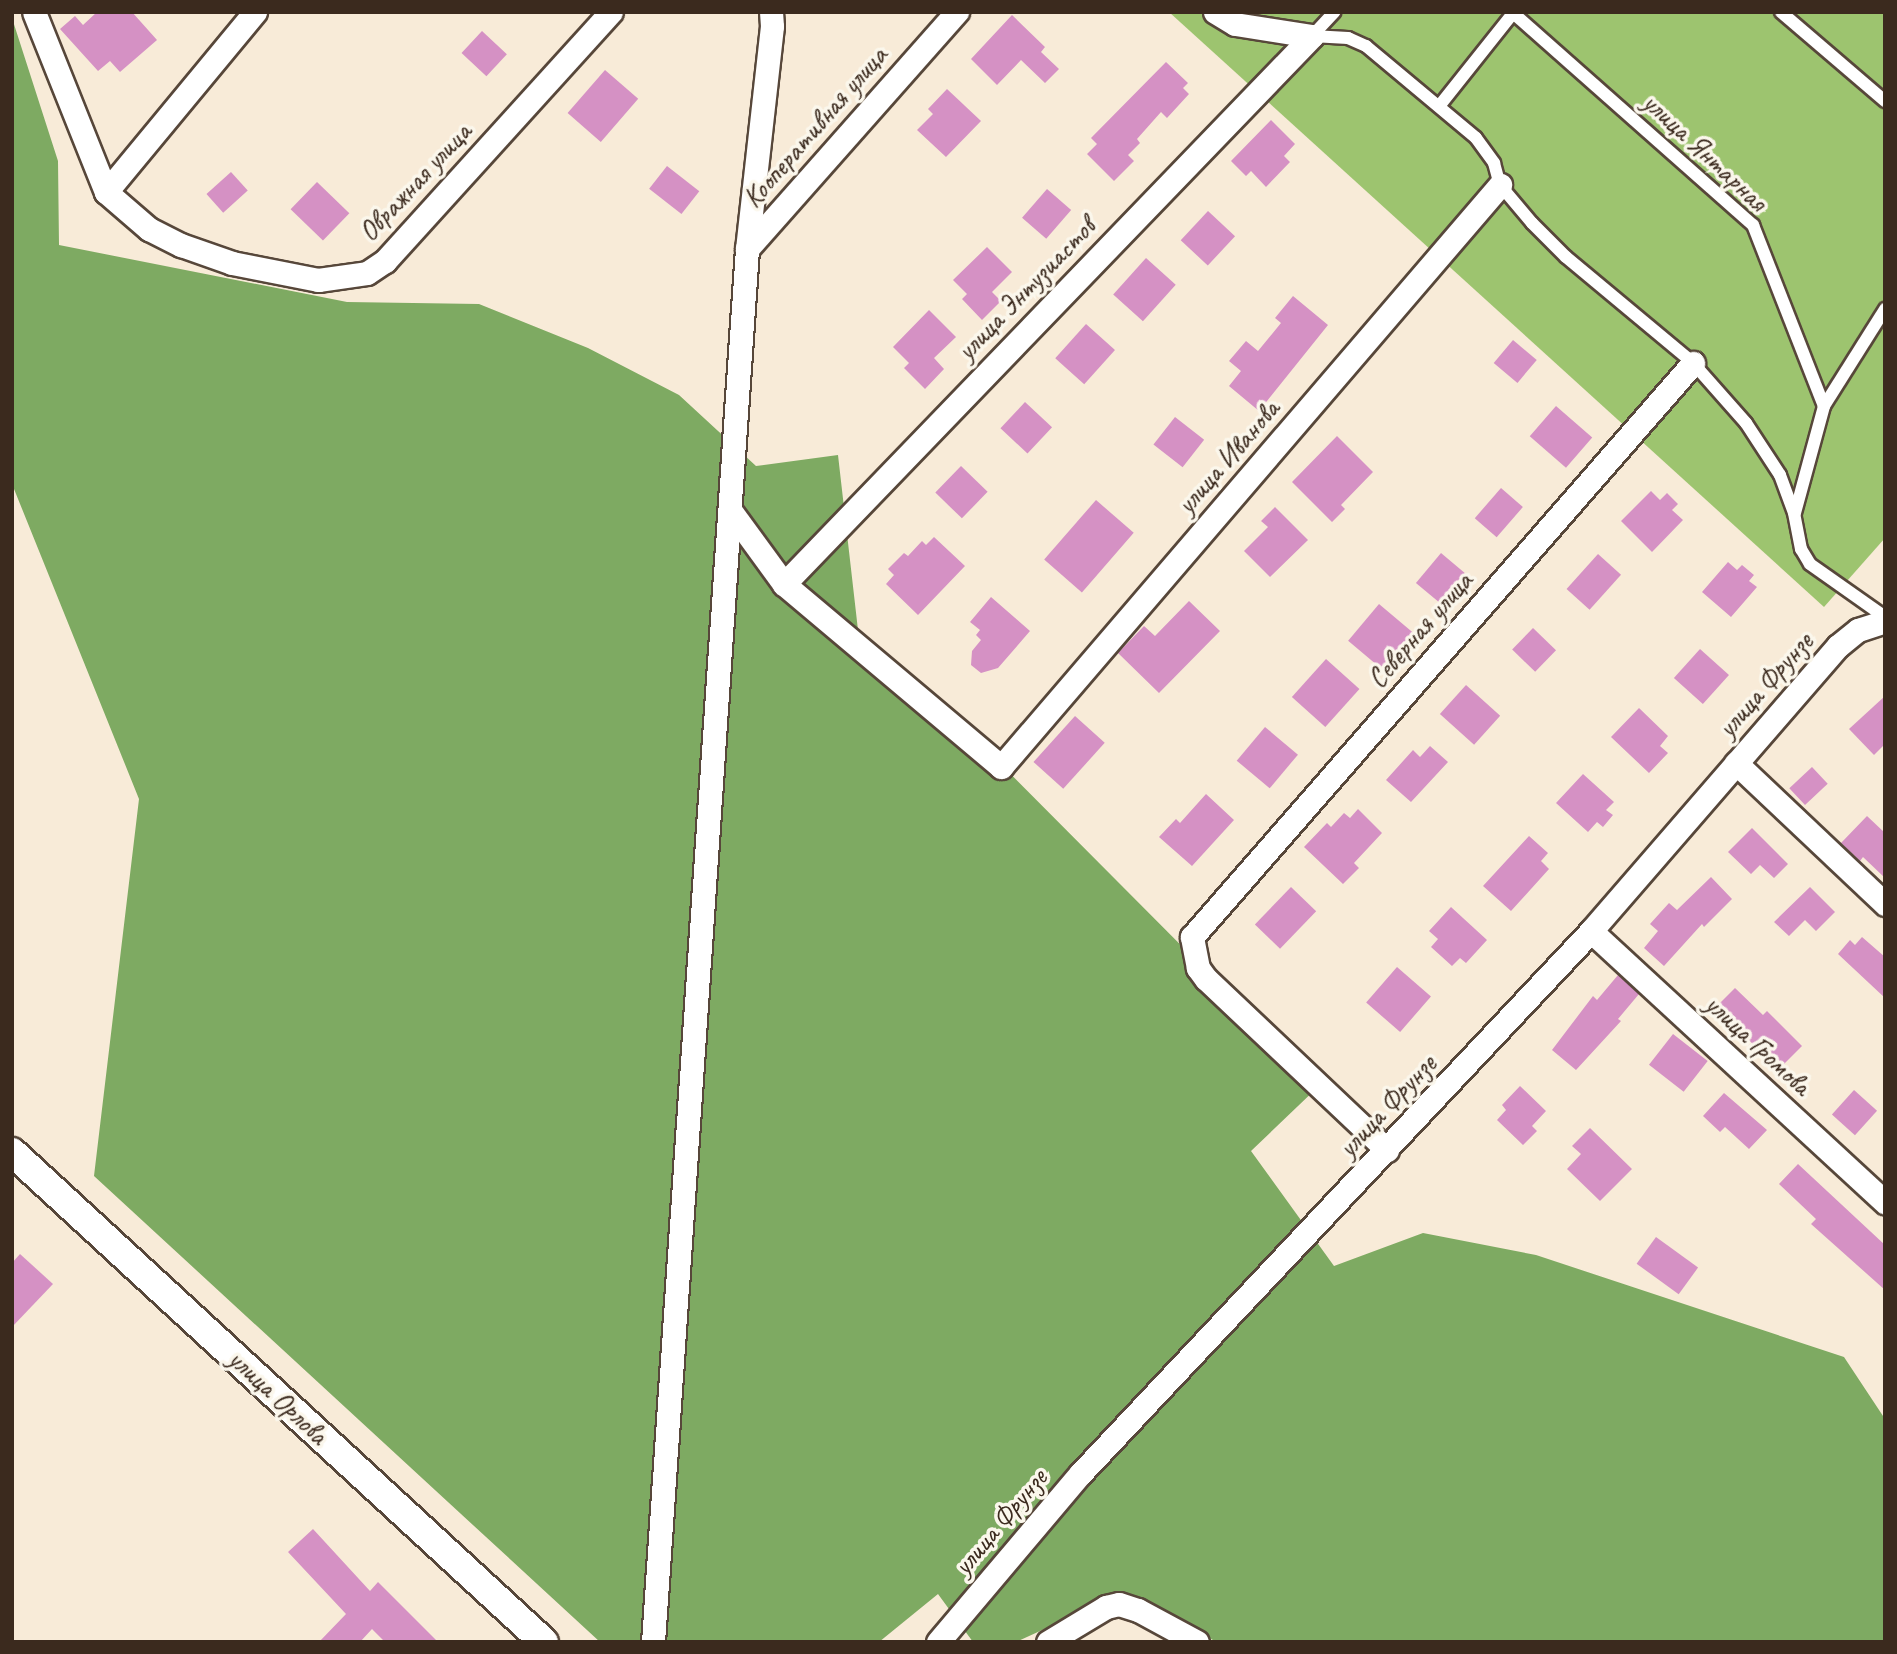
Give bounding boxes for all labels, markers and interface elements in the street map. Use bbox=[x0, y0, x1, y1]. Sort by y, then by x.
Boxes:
street label: Кооперативная улица bbox=[735, 39, 895, 215]
street label: улица Янтарная bbox=[1635, 85, 1775, 219]
street label: Овражная улица bbox=[351, 115, 479, 249]
street label: улица Энтузиастов bbox=[948, 209, 1104, 369]
street label: улица Иванова bbox=[1169, 393, 1287, 521]
street label: Северная улица bbox=[1360, 564, 1480, 696]
street label: улица Фрунзе bbox=[1711, 626, 1819, 744]
street label: улица Громова bbox=[1697, 987, 1819, 1103]
street label: улица Фрунзе bbox=[1332, 1048, 1442, 1164]
street label: улица Орлова bbox=[222, 1343, 334, 1451]
street label: улица Фрунзе bbox=[947, 1463, 1053, 1581]

